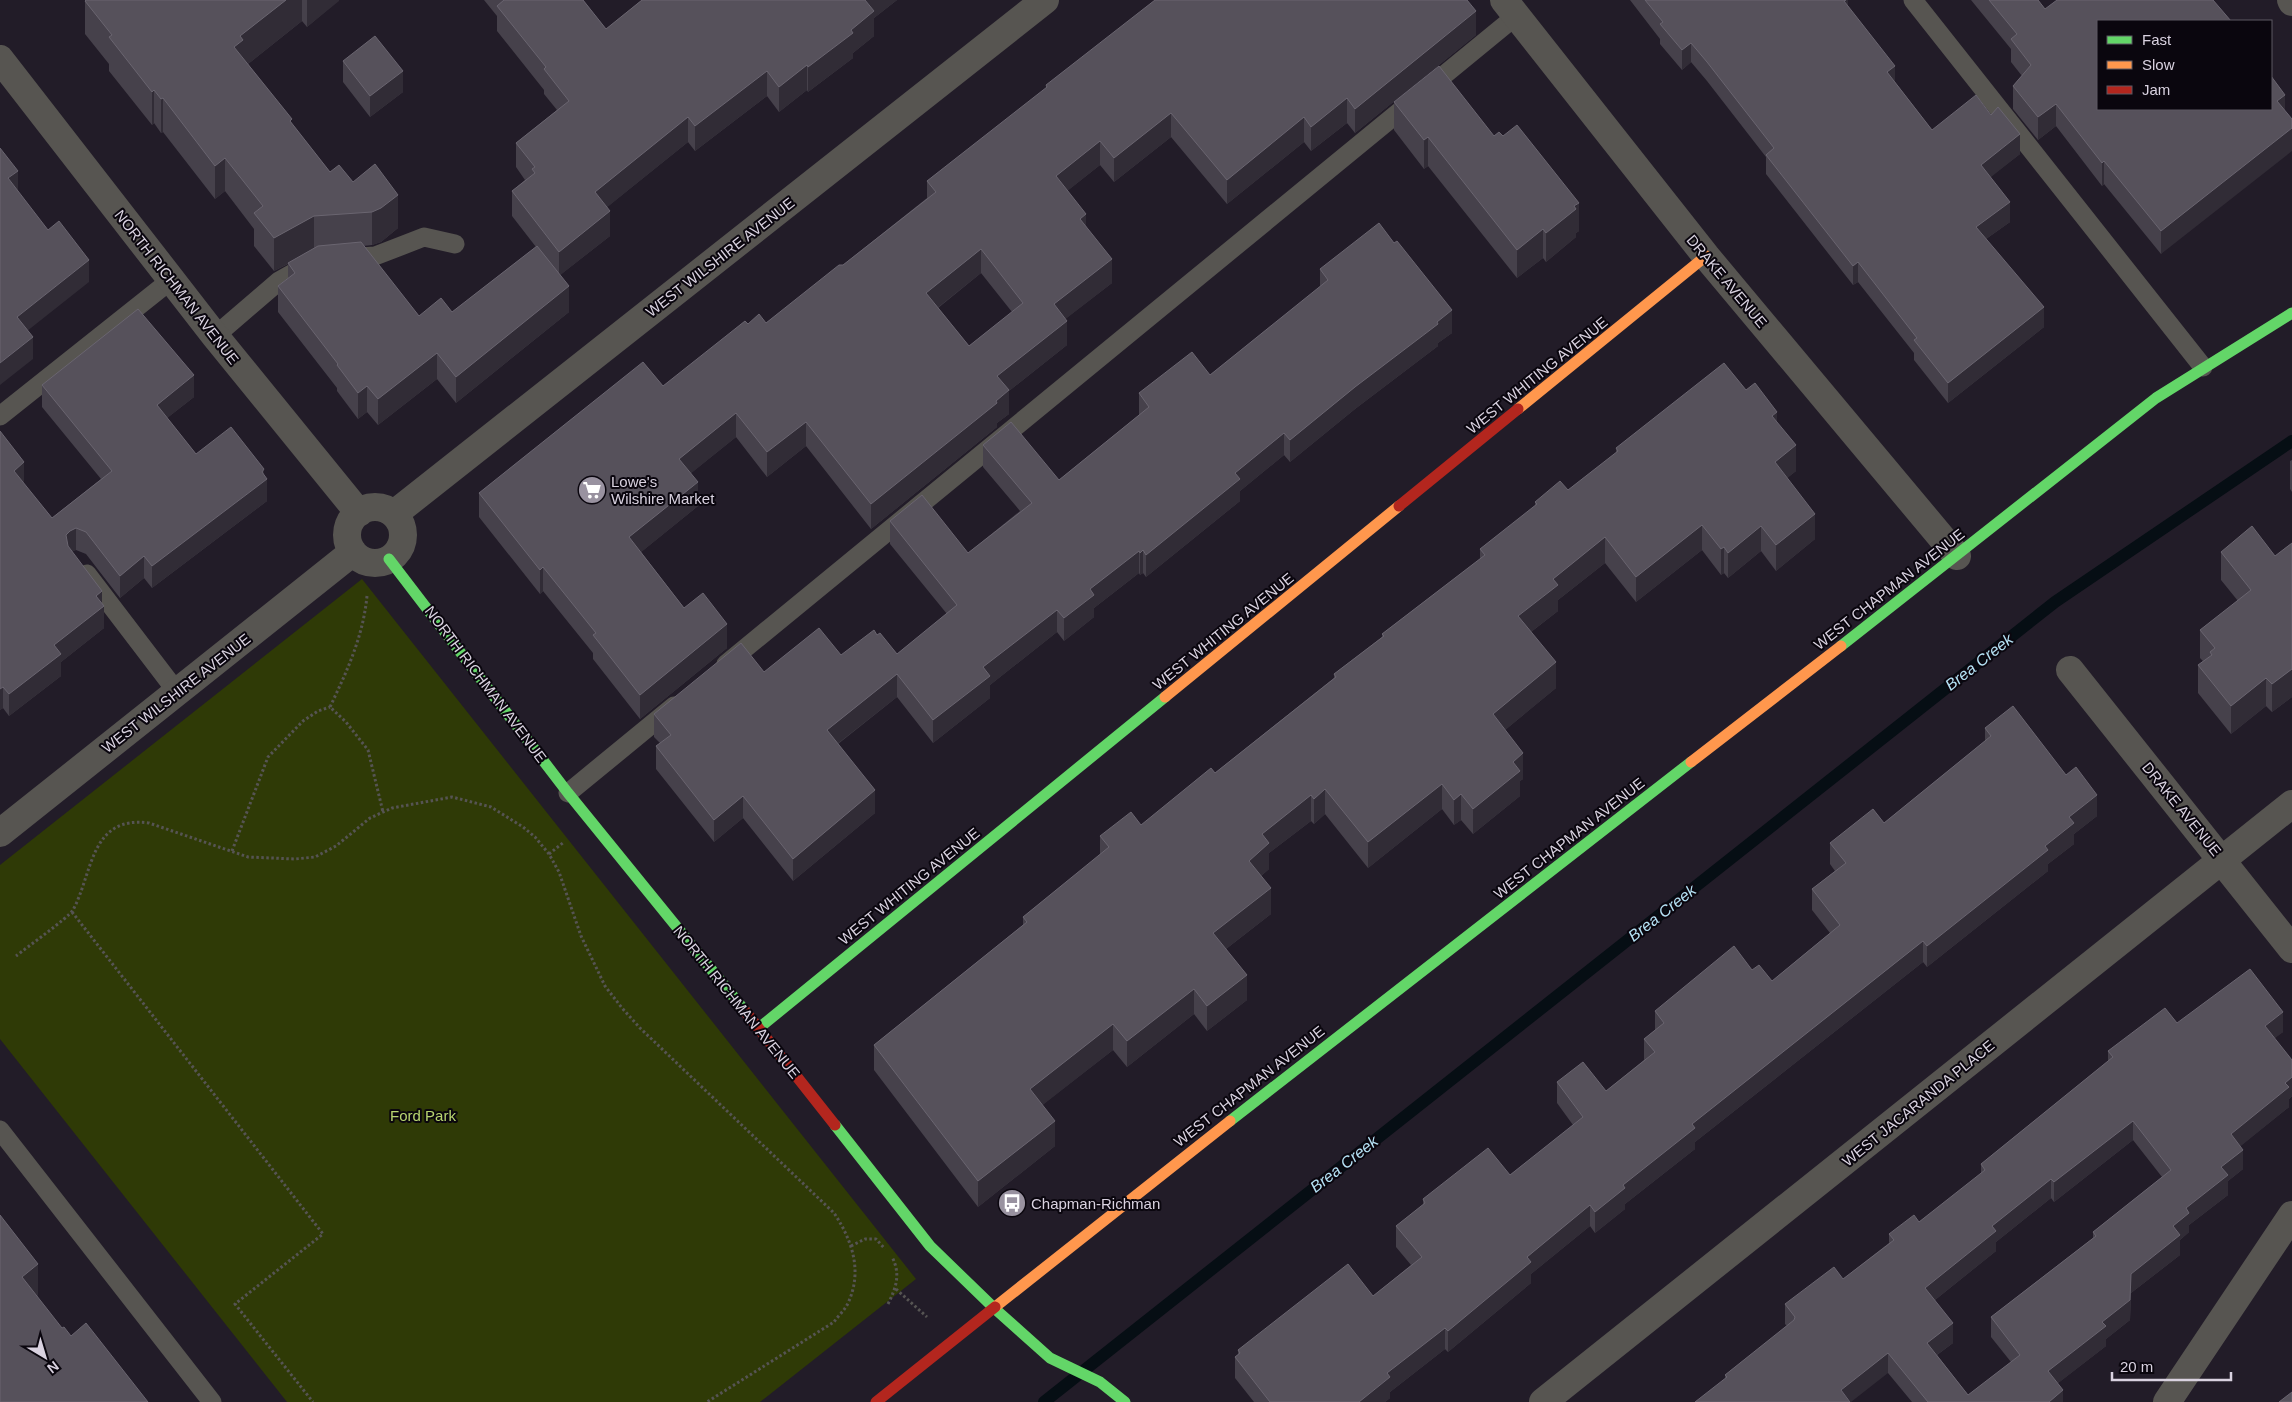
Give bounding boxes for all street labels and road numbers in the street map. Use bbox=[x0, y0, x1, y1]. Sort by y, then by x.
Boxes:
street label: WEST WILSHIRE AVENUE bbox=[642, 194, 798, 320]
street label: NORTH RICHMAN AVENUE bbox=[111, 206, 243, 368]
street label: DRAKE AVENUE bbox=[1683, 231, 1771, 331]
street label: WEST WHITING AVENUE bbox=[1463, 313, 1611, 437]
street label: WEST CHAPMAN AVENUE bbox=[1810, 525, 1968, 653]
street label: WEST WHITING AVENUE bbox=[1149, 569, 1297, 693]
street label: NORTH RICHMAN AVENUE bbox=[422, 603, 550, 765]
street label: WEST WILSHIRE AVENUE bbox=[98, 630, 254, 756]
street label: DRAKE AVENUE bbox=[2139, 759, 2225, 859]
street label: WEST CHAPMAN AVENUE bbox=[1490, 774, 1648, 902]
street label: WEST WHITING AVENUE bbox=[835, 824, 983, 948]
street label: NORTH RICHMAN AVENUE bbox=[670, 922, 804, 1082]
street label: WEST CHAPMAN AVENUE bbox=[1170, 1022, 1328, 1150]
street label: WEST JACARANDA PLACE bbox=[1839, 1036, 1997, 1170]

